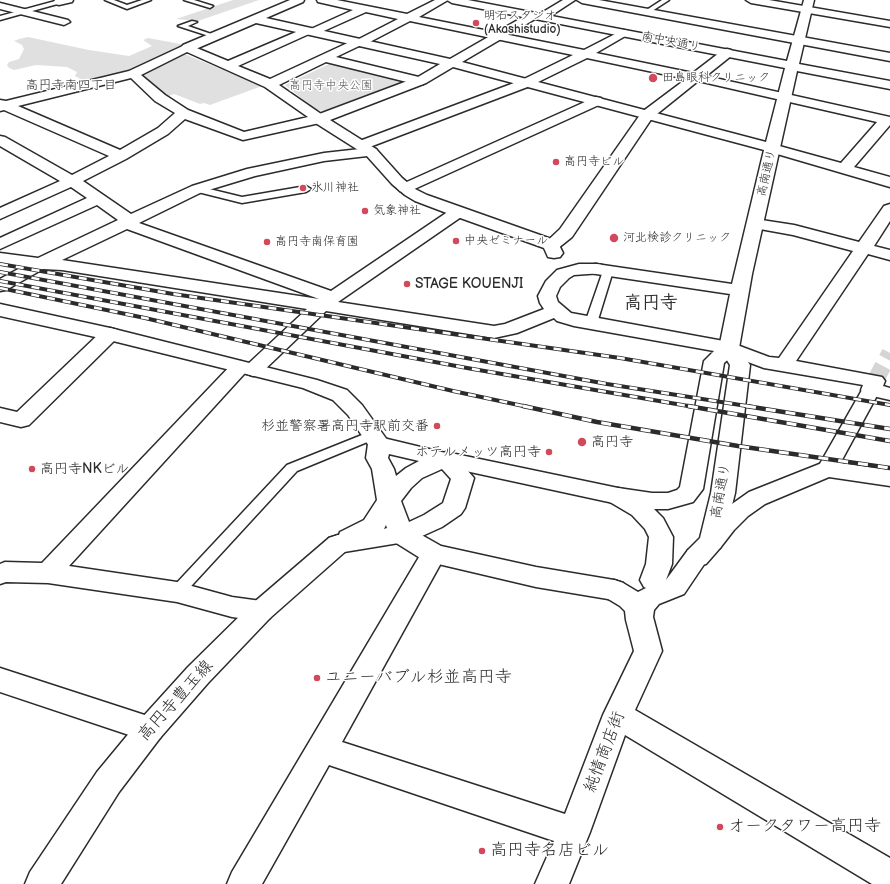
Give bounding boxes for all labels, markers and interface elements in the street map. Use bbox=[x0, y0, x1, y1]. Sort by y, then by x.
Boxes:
place label: 明石スタジオ (Akashistudio) bbox=[484, 9, 561, 37]
marker: 明石スタジオ (Akashistudio) bbox=[471, 18, 481, 28]
street label: 南中央通り bbox=[640, 29, 702, 55]
place label: 田島眼科クリニック bbox=[662, 71, 770, 85]
marker: 田島眼科クリニック bbox=[647, 72, 659, 84]
district label: 高円寺南四丁目 bbox=[26, 78, 116, 94]
park label: 高円寺中央公園 bbox=[289, 79, 373, 93]
street label: 高南通り bbox=[755, 148, 779, 198]
place label: 高円寺ビル bbox=[564, 155, 624, 169]
marker: 高円寺ビル bbox=[551, 157, 561, 167]
place label: 氷川神社 bbox=[311, 181, 359, 195]
marker: 氷川神社 bbox=[298, 183, 308, 193]
place label: 気象神社 bbox=[373, 204, 421, 218]
marker: 気象神社 bbox=[360, 206, 370, 216]
place label: 河北検診クリニック bbox=[623, 231, 731, 245]
marker: 河北検診クリニック bbox=[608, 232, 620, 244]
place label: 中央ゼミナール bbox=[464, 234, 548, 248]
place label: 高円寺南保育園 bbox=[275, 235, 359, 249]
marker: 中央ゼミナール bbox=[451, 236, 461, 246]
marker: 高円寺南保育園 bbox=[262, 237, 272, 247]
place label: STAGE KOUENJI bbox=[415, 276, 523, 292]
marker: STAGE KOUENJI bbox=[402, 279, 412, 289]
district label: 高円寺 bbox=[624, 292, 678, 314]
place label: 杉並警察署高円寺駅前交番 bbox=[261, 418, 429, 434]
marker: 杉並警察署高円寺駅前交番 bbox=[432, 421, 442, 431]
place label: 高円寺 bbox=[591, 434, 633, 450]
marker: 高円寺 bbox=[576, 436, 588, 448]
place label: ホテルメッツ高円寺 bbox=[415, 444, 541, 460]
marker: ホテルメッツ高円寺 bbox=[544, 447, 554, 457]
place label: 高円寺NKビル bbox=[40, 461, 130, 477]
street label: 高南通り bbox=[708, 462, 734, 520]
marker: 高円寺NKビル bbox=[27, 464, 37, 474]
street label: 高円寺豊玉線 bbox=[134, 656, 218, 746]
place label: ユニーバブル杉並高円寺 bbox=[325, 668, 512, 688]
marker: ユニーバブル杉並高円寺 bbox=[312, 673, 322, 683]
street label: 純情商店街 bbox=[580, 709, 630, 795]
place label: オークタワー高円寺 bbox=[728, 817, 881, 837]
marker: オークタワー高円寺 bbox=[715, 822, 725, 832]
place label: 高円寺名店ビル bbox=[490, 841, 609, 861]
marker: 高円寺名店ビル bbox=[477, 846, 487, 856]

